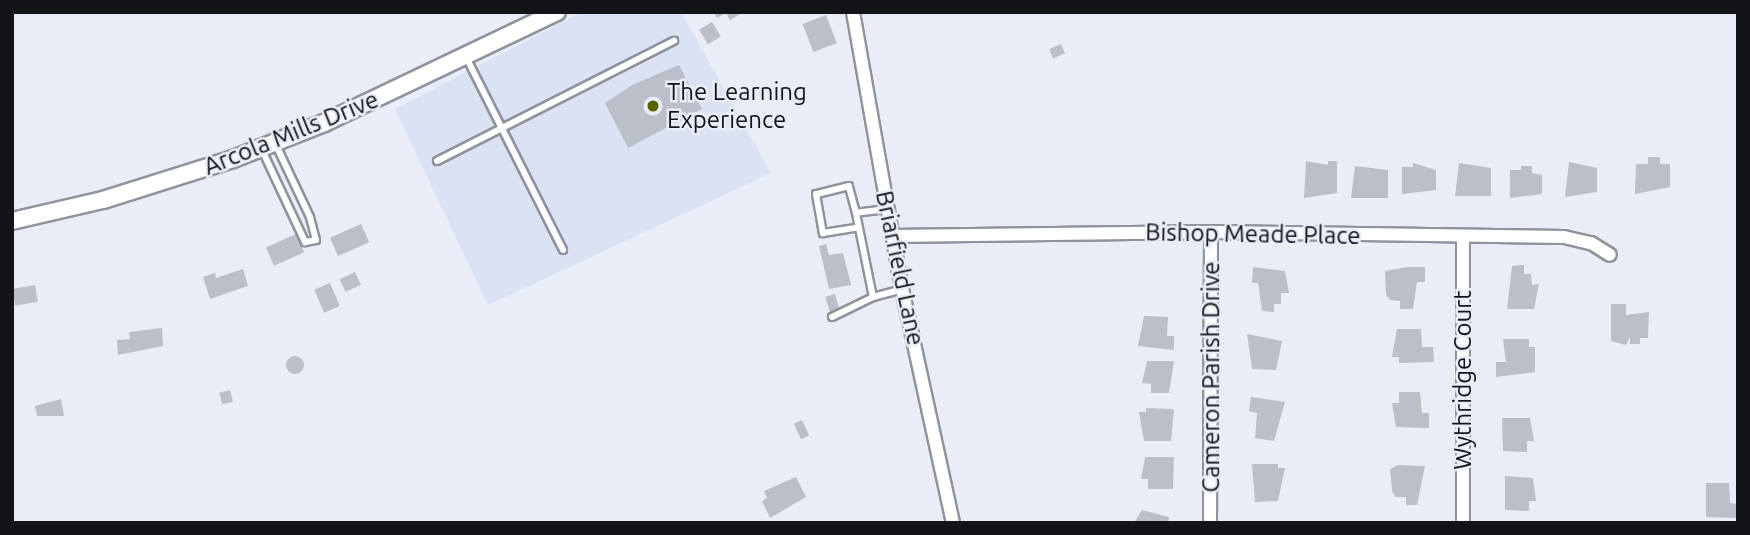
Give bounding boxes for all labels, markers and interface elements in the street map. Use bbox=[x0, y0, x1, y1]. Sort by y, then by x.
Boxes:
place label: The Learning Experience bbox=[667, 78, 807, 134]
street label: Arcola Mills Drive bbox=[199, 85, 383, 181]
marker: The Learning Experience bbox=[645, 98, 661, 114]
street label: Briarfield Lane bbox=[870, 188, 930, 348]
street label: Bishop Meade Place bbox=[1145, 218, 1361, 250]
street label: Cameron Parish Drive bbox=[1197, 261, 1225, 493]
street label: Wythridge Court bbox=[1449, 290, 1477, 470]

